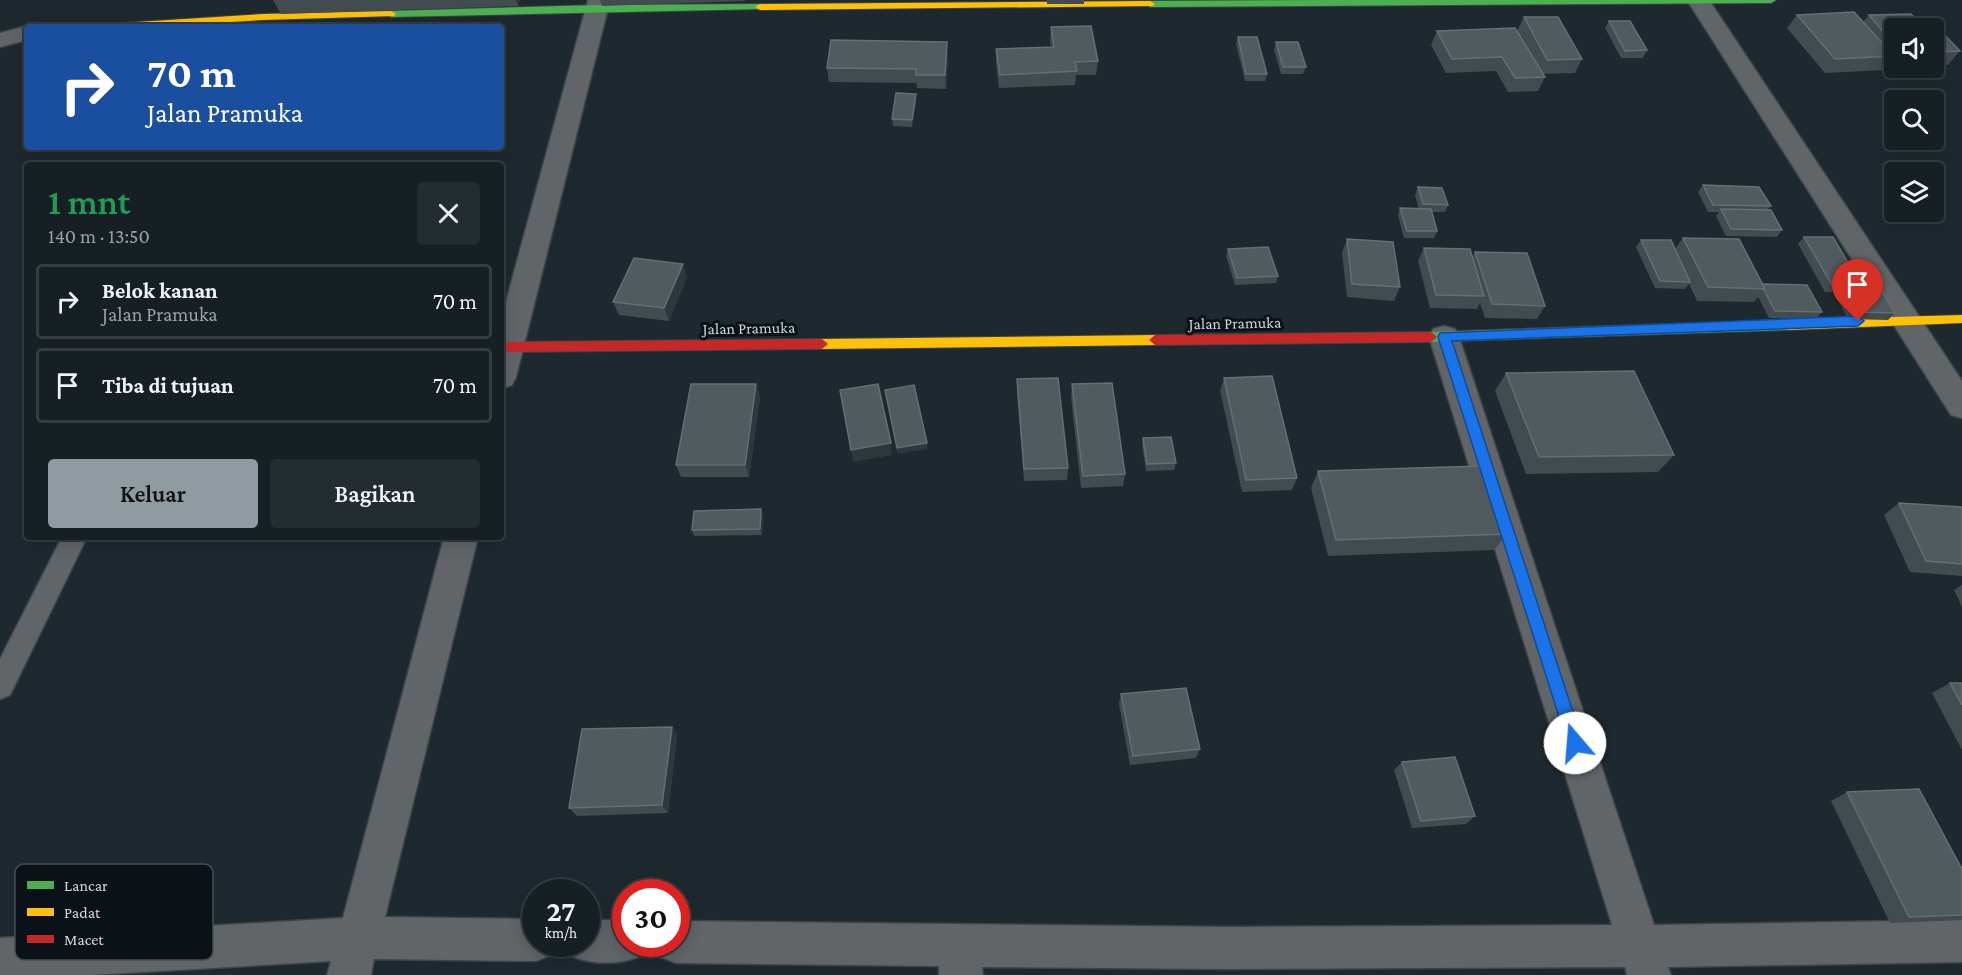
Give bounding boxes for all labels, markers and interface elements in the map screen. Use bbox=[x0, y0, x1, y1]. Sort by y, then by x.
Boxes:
map controls bbox=[1884, 18, 1944, 222]
button: sound bbox=[1884, 18, 1944, 78]
icon: right bbox=[48, 48, 126, 126]
text: 70 m bbox=[147, 49, 236, 96]
button: search bbox=[1884, 90, 1944, 150]
text: Jalan Pramuka bbox=[147, 98, 303, 128]
button: layers bbox=[1884, 162, 1944, 222]
text: 1 mnt bbox=[48, 182, 130, 222]
button: close bbox=[417, 182, 480, 245]
text: 140 m · 13:50 bbox=[48, 225, 150, 247]
pin bbox=[1832, 259, 1883, 321]
icon: arrive bbox=[1841, 268, 1874, 301]
text: Belok kanan bbox=[102, 278, 218, 303]
icon: right bbox=[51, 285, 84, 318]
text: 70 m bbox=[433, 289, 477, 314]
text: Jalan Pramuka bbox=[102, 303, 218, 325]
street label: Jalan Pramuka bbox=[1187, 314, 1282, 333]
street label: Jalan Pramuka bbox=[701, 319, 796, 338]
icon: arrive bbox=[51, 369, 84, 402]
text: Tiba di tujuan bbox=[102, 373, 234, 398]
text: 70 m bbox=[433, 373, 477, 398]
button: Keluar bbox=[48, 459, 258, 528]
button: Bagikan bbox=[270, 459, 480, 528]
position arrow bbox=[1543, 711, 1607, 775]
legend bbox=[15, 864, 213, 960]
text: Lancar bbox=[64, 877, 108, 894]
speed limit sign: 30 bbox=[612, 879, 690, 957]
text: 27 bbox=[546, 894, 576, 927]
text: Padat bbox=[64, 904, 101, 921]
text: km/h bbox=[545, 925, 577, 941]
text: Macet bbox=[64, 931, 104, 948]

